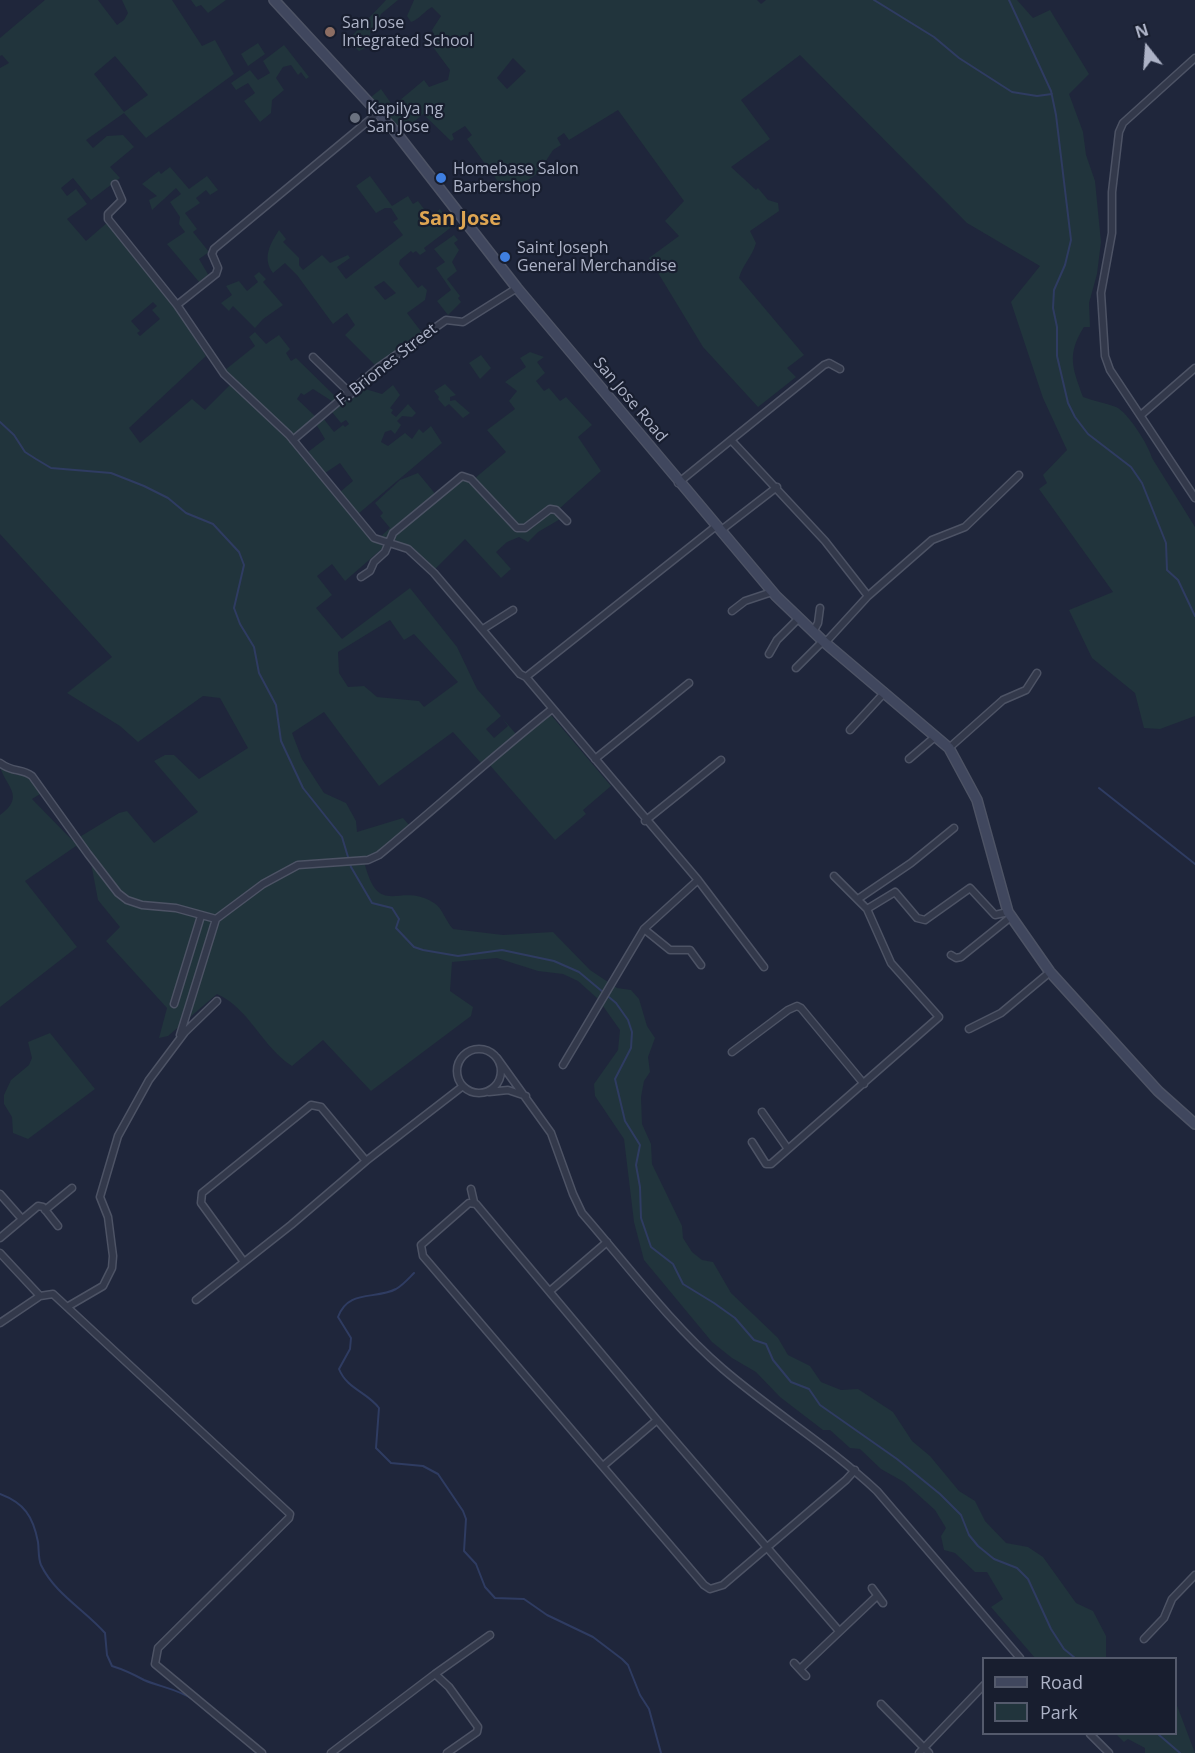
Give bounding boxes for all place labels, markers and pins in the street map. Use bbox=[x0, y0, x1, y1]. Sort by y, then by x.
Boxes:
place label: San Jose Integrated School bbox=[342, 13, 473, 51]
marker: San Jose Integrated School bbox=[323, 25, 337, 39]
place label: Kapilya ng San Jose bbox=[367, 99, 443, 137]
marker: Kapilya ng San Jose bbox=[348, 111, 362, 125]
place label: Homebase Salon Barbershop bbox=[453, 159, 579, 197]
marker: Homebase Salon Barbershop bbox=[434, 171, 448, 185]
place label: Saint Joseph General Merchandise bbox=[517, 238, 677, 276]
marker: Saint Joseph General Merchandise bbox=[498, 250, 512, 264]

